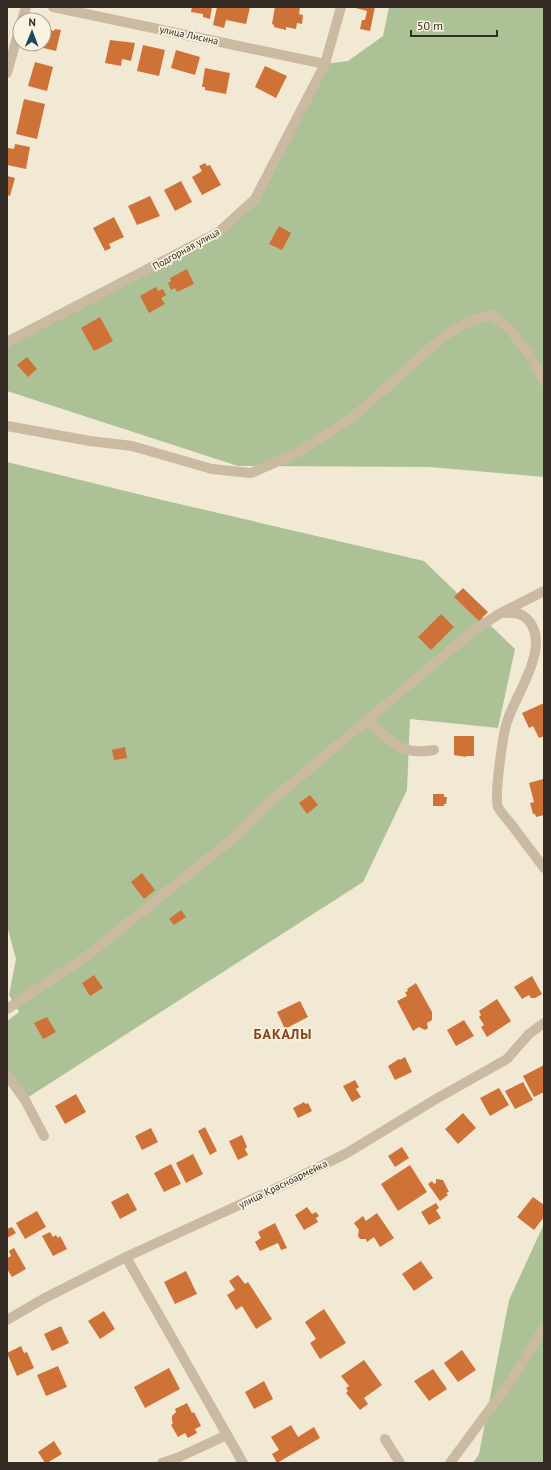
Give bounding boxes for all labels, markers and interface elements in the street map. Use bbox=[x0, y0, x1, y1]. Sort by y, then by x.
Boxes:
north arrow bbox=[12, 12, 52, 52]
scale bar bbox=[411, 12, 497, 38]
text: N bbox=[28, 15, 36, 29]
text: 50 m bbox=[417, 18, 443, 33]
street label: улица Лисина bbox=[158, 22, 220, 48]
street label: Подгорная улица bbox=[150, 225, 222, 273]
district label: БАКАЛЫ bbox=[254, 1025, 312, 1043]
street label: улица Красноармейка bbox=[237, 1157, 329, 1211]

